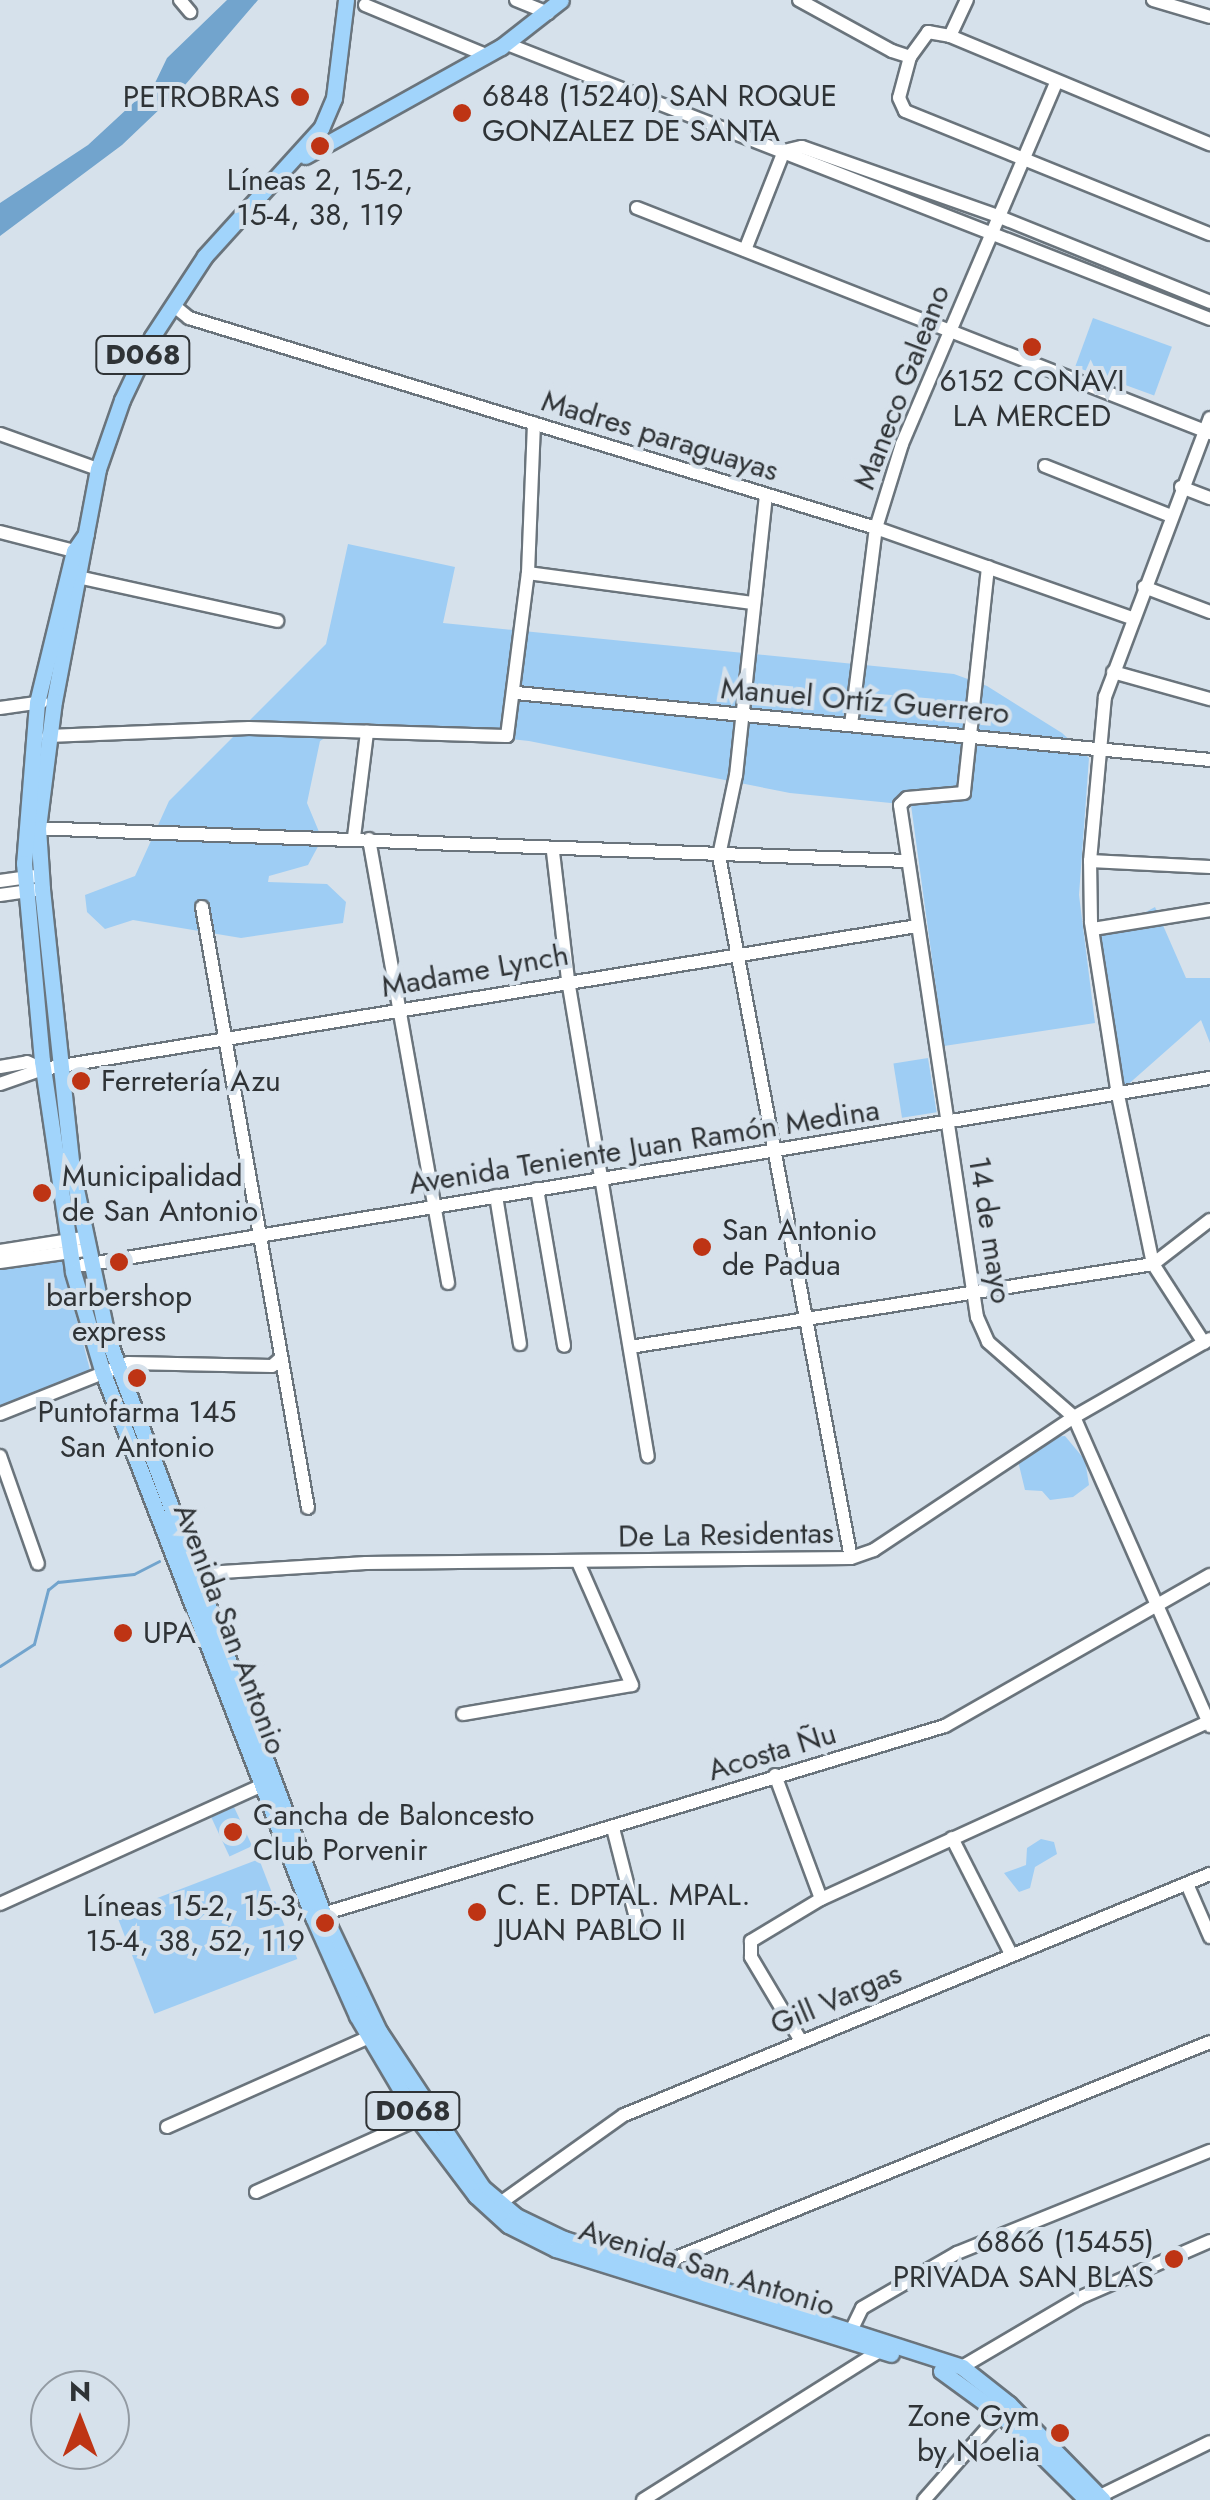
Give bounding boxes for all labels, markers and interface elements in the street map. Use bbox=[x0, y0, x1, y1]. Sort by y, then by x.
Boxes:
place label: 6848 (15240) SAN ROQUE GONZALEZ DE SANTA bbox=[482, 78, 837, 148]
place label: PETROBRAS bbox=[123, 79, 280, 115]
marker: PETROBRAS bbox=[289, 86, 311, 108]
marker: 6848 (15240) SAN ROQUE GONZALEZ DE SANTA bbox=[451, 102, 473, 124]
marker: Líneas 2, 15-2, 15-4, 38, 119 bbox=[309, 135, 331, 157]
place label: Líneas 2, 15-2, 15-4, 38, 119 bbox=[227, 162, 413, 232]
street label: Maneco Galeano bbox=[846, 280, 958, 494]
road number: D068 bbox=[93, 332, 193, 378]
marker: 6152 CONAVI LA MERCED bbox=[1021, 336, 1043, 358]
place label: 6152 CONAVI LA MERCED bbox=[939, 363, 1125, 434]
street label: Madres paraguayas bbox=[537, 383, 783, 489]
street label: Manuel Ortíz Guerrero bbox=[719, 670, 1011, 732]
street label: Madame Lynch bbox=[379, 937, 571, 1005]
place label: Ferretería Azu bbox=[101, 1063, 281, 1099]
marker: Ferretería Azu bbox=[70, 1070, 92, 1092]
street label: Avenida Teniente Juan Ramón Medina bbox=[406, 1092, 882, 1202]
street label: 14 de mayo bbox=[961, 1154, 1019, 1306]
place label: Municipalidad de San Antonio bbox=[62, 1158, 258, 1228]
marker: Municipalidad de San Antonio bbox=[31, 1182, 53, 1204]
place label: San Antonio de Padua bbox=[722, 1212, 877, 1282]
marker: San Antonio de Padua bbox=[691, 1236, 713, 1258]
marker: barbershop express bbox=[108, 1251, 130, 1273]
place label: barbershop express bbox=[46, 1278, 192, 1348]
marker: Puntofarma 145 San Antonio bbox=[126, 1367, 148, 1389]
place label: Puntofarma 145 San Antonio bbox=[38, 1394, 236, 1464]
street label: Avenida San Antonio bbox=[166, 1499, 294, 1759]
street label: De La Residentas bbox=[618, 1515, 834, 1555]
place label: UPA bbox=[143, 1615, 196, 1651]
marker: UPA bbox=[112, 1622, 134, 1644]
street label: Acosta Ñu bbox=[704, 1715, 840, 1789]
place label: Cancha de Baloncesto Club Porvenir bbox=[253, 1797, 534, 1868]
marker: Cancha de Baloncesto Club Porvenir bbox=[222, 1821, 244, 1843]
place label: C. E. DPTAL. MPAL. JUAN PABLO II bbox=[497, 1877, 751, 1948]
place label: Líneas 15-2, 15-3, 15-4, 38, 52, 119 bbox=[83, 1888, 305, 1958]
marker: C. E. DPTAL. MPAL. JUAN PABLO II bbox=[466, 1901, 488, 1923]
marker: Líneas 15-2, 15-3, 15-4, 38, 52, 119 bbox=[314, 1912, 336, 1934]
street label: Gill Vargas bbox=[765, 1955, 907, 2043]
road number: D068 bbox=[363, 2088, 463, 2134]
street label: Avenida San Antonio bbox=[575, 2212, 839, 2324]
place label: 6866 (15455) PRIVADA SAN BLAS bbox=[893, 2224, 1154, 2294]
marker: 6866 (15455) PRIVADA SAN BLAS bbox=[1163, 2248, 1185, 2270]
north arrow bbox=[30, 2370, 130, 2470]
text: N bbox=[69, 2371, 91, 2412]
place label: Zone Gym by Noelia bbox=[908, 2398, 1040, 2468]
marker: Zone Gym by Noelia bbox=[1049, 2422, 1071, 2444]

